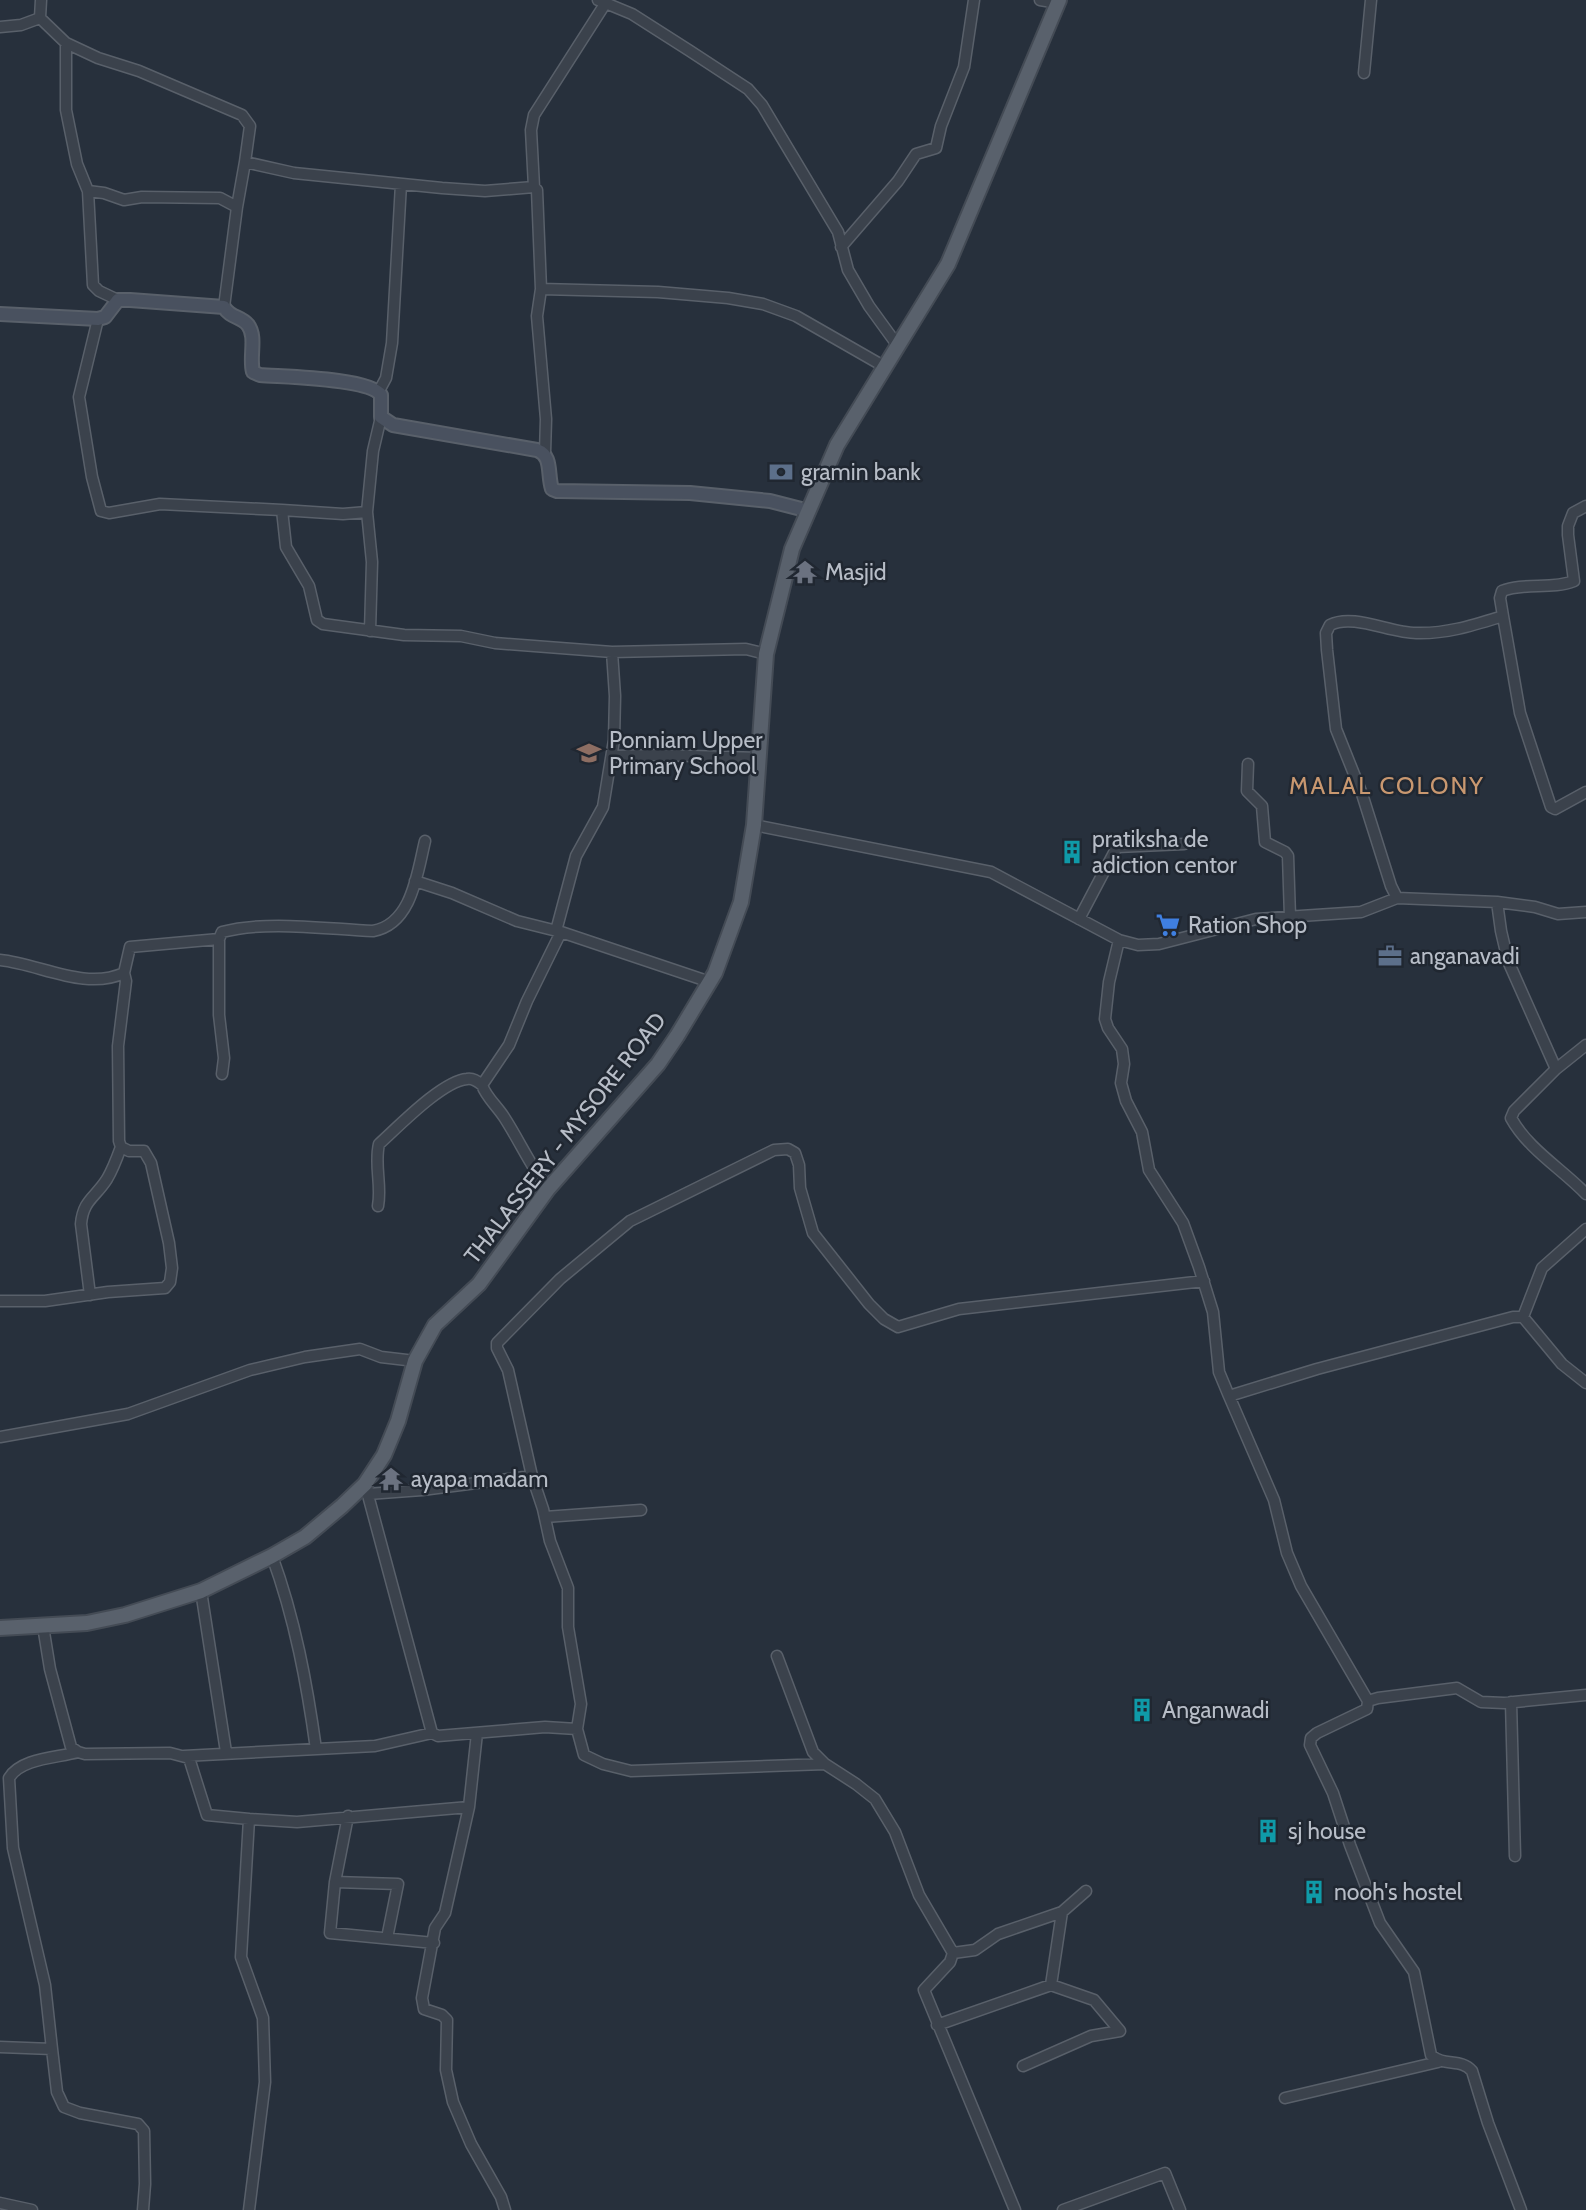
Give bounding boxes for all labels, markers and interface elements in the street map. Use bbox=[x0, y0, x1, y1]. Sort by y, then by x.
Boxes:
bank icon: gramin bank bbox=[767, 458, 795, 486]
place label: gramin bank bbox=[801, 458, 921, 486]
temple icon: Masjid bbox=[791, 558, 819, 586]
place label: Masjid bbox=[825, 558, 887, 586]
place label: Ponniam Upper Primary School bbox=[609, 726, 763, 780]
school or university icon: Ponniam Upper Primary School bbox=[575, 739, 603, 767]
district label: MALAL COLONY bbox=[1289, 771, 1485, 800]
place label: pratiksha de adiction centor bbox=[1092, 825, 1237, 879]
building icon: pratiksha de adiction centor bbox=[1058, 838, 1086, 866]
supermarket icon: Ration Shop bbox=[1154, 911, 1182, 939]
place label: Ration Shop bbox=[1188, 911, 1307, 939]
office icon: anganavadi bbox=[1376, 942, 1404, 970]
place label: anganavadi bbox=[1410, 942, 1520, 970]
street label: THALASSERY - MYSORE ROAD bbox=[458, 1007, 672, 1269]
temple icon: ayapa madam bbox=[377, 1465, 405, 1493]
place label: ayapa madam bbox=[411, 1465, 548, 1493]
building icon: Anganwadi bbox=[1128, 1696, 1156, 1724]
place label: Anganwadi bbox=[1162, 1696, 1269, 1724]
building icon: sj house bbox=[1254, 1817, 1282, 1845]
place label: sj house bbox=[1288, 1817, 1366, 1845]
building icon: nooh's hostel bbox=[1300, 1878, 1328, 1906]
place label: nooh's hostel bbox=[1334, 1878, 1463, 1906]

